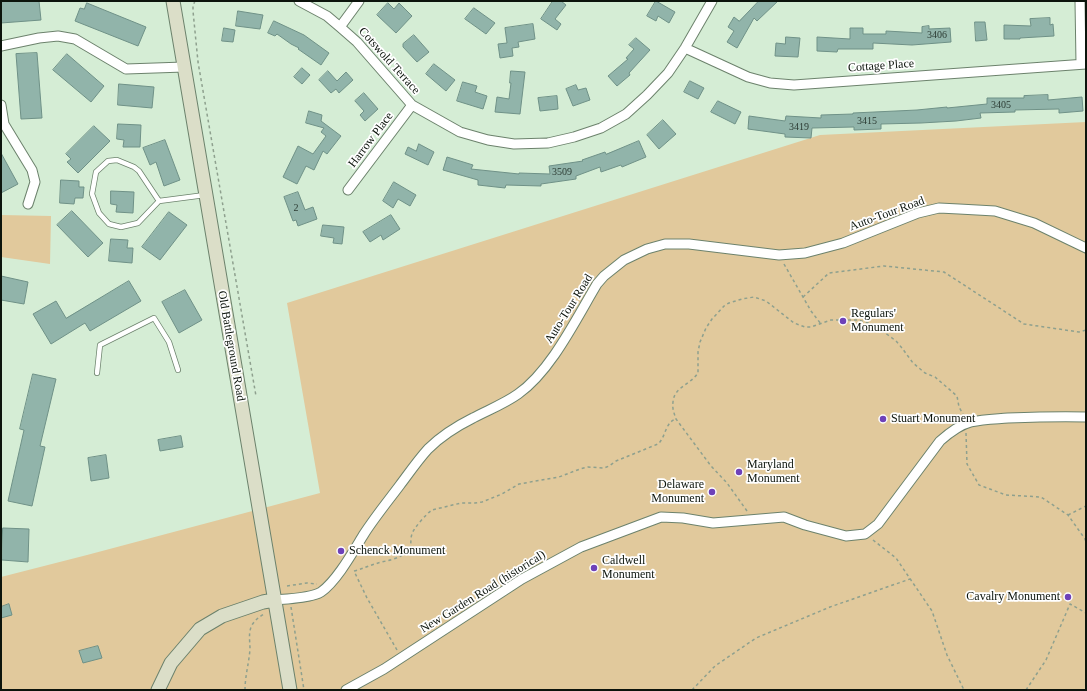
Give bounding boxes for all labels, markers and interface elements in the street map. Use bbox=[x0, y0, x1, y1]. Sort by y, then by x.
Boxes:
street label: Cotswold Terrace bbox=[355, 25, 423, 97]
house number: 3406 bbox=[927, 29, 947, 41]
street label: Cottage Place bbox=[847, 57, 915, 75]
house number: 3405 bbox=[991, 99, 1011, 111]
street label: Harrow Place bbox=[345, 109, 397, 171]
house number: 3415 bbox=[857, 115, 877, 127]
house number: 3419 bbox=[789, 121, 809, 133]
house number: 3509 bbox=[552, 166, 572, 178]
street label: Auto-Tour Road bbox=[848, 194, 926, 234]
house number: 2 bbox=[294, 202, 298, 214]
street label: Auto-Tour Road bbox=[542, 272, 596, 346]
street label: Old Battleground Road bbox=[214, 290, 248, 402]
place label: Regulars' Monument bbox=[851, 307, 904, 335]
marker: Regulars' Monument bbox=[838, 316, 848, 326]
place label: Stuart Monument bbox=[891, 412, 975, 426]
marker: Stuart Monument bbox=[878, 414, 888, 424]
place label: Maryland Monument bbox=[747, 458, 800, 486]
marker: Maryland Monument bbox=[734, 467, 744, 477]
place label: Delaware Monument bbox=[651, 478, 704, 506]
marker: Delaware Monument bbox=[707, 487, 717, 497]
place label: Schenck Monument bbox=[349, 544, 445, 558]
marker: Schenck Monument bbox=[336, 546, 346, 556]
street label: New Garden Road (historical) bbox=[418, 547, 548, 637]
place label: Caldwell Monument bbox=[602, 554, 655, 582]
marker: Caldwell Monument bbox=[589, 563, 599, 573]
place label: Cavalry Monument bbox=[966, 590, 1060, 604]
marker: Cavalry Monument bbox=[1063, 592, 1073, 602]

